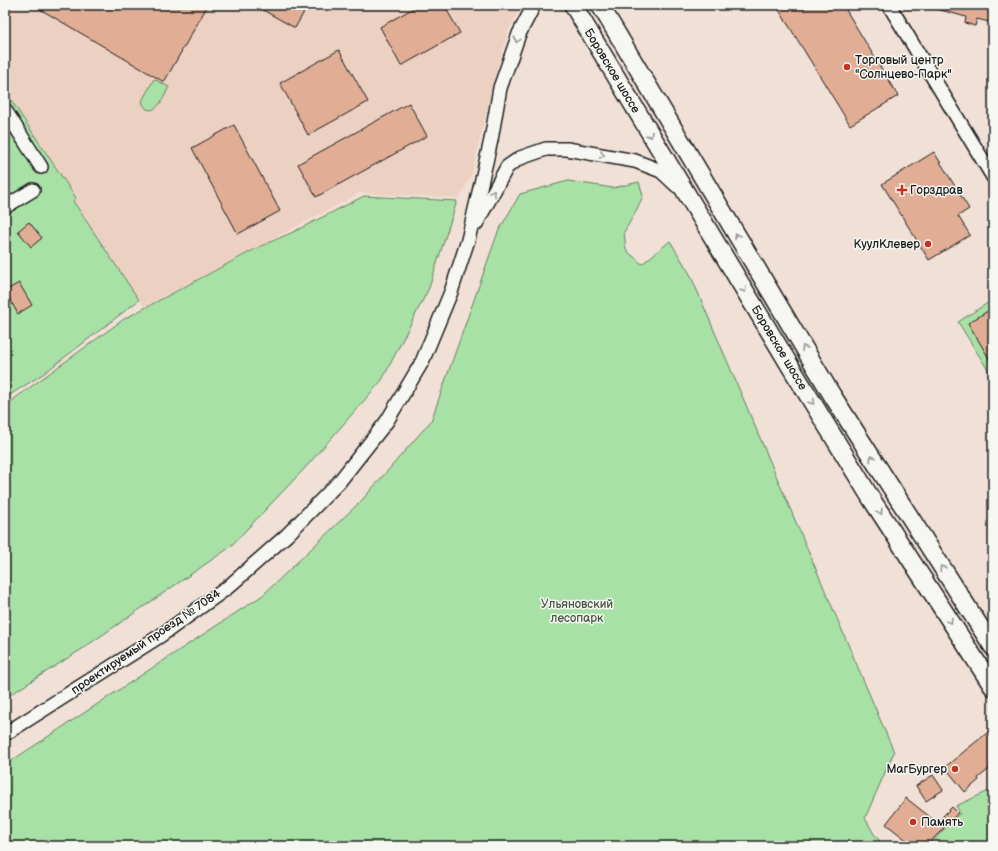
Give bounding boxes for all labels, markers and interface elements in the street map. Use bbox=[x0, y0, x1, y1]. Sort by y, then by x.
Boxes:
street label: Боровское шоссе bbox=[581, 26, 643, 116]
one-way arrow bbox=[513, 36, 521, 43]
place label: Торговый центр "Солнцево-Парк" bbox=[855, 53, 952, 82]
marker: Торговый центр "Солнцево-Парк" bbox=[842, 62, 852, 72]
one-way arrow bbox=[646, 131, 653, 138]
one-way arrow bbox=[599, 150, 605, 159]
place label: Горздрав bbox=[910, 183, 963, 198]
marker: Горздрав bbox=[897, 185, 907, 195]
one-way arrow bbox=[488, 190, 495, 198]
one-way arrow bbox=[735, 233, 742, 240]
place label: КуулКлевер bbox=[853, 237, 920, 252]
marker: КуулКлевер bbox=[923, 239, 933, 249]
one-way arrow bbox=[740, 286, 747, 293]
street label: Боровское шоссе bbox=[748, 303, 810, 393]
one-way arrow bbox=[801, 345, 808, 352]
one-way arrow bbox=[807, 397, 814, 404]
one-way arrow bbox=[870, 455, 877, 462]
one-way arrow bbox=[875, 508, 883, 515]
one-way arrow bbox=[939, 565, 947, 572]
street label: проектируемый проезд № 7084 bbox=[68, 586, 224, 698]
park label: Ульяновский лесопарк bbox=[541, 597, 613, 626]
one-way arrow bbox=[946, 617, 953, 624]
place label: МагБургер bbox=[886, 762, 947, 777]
marker: МагБургер bbox=[950, 764, 960, 774]
place label: Память bbox=[921, 815, 963, 830]
marker: Память bbox=[908, 817, 918, 827]

